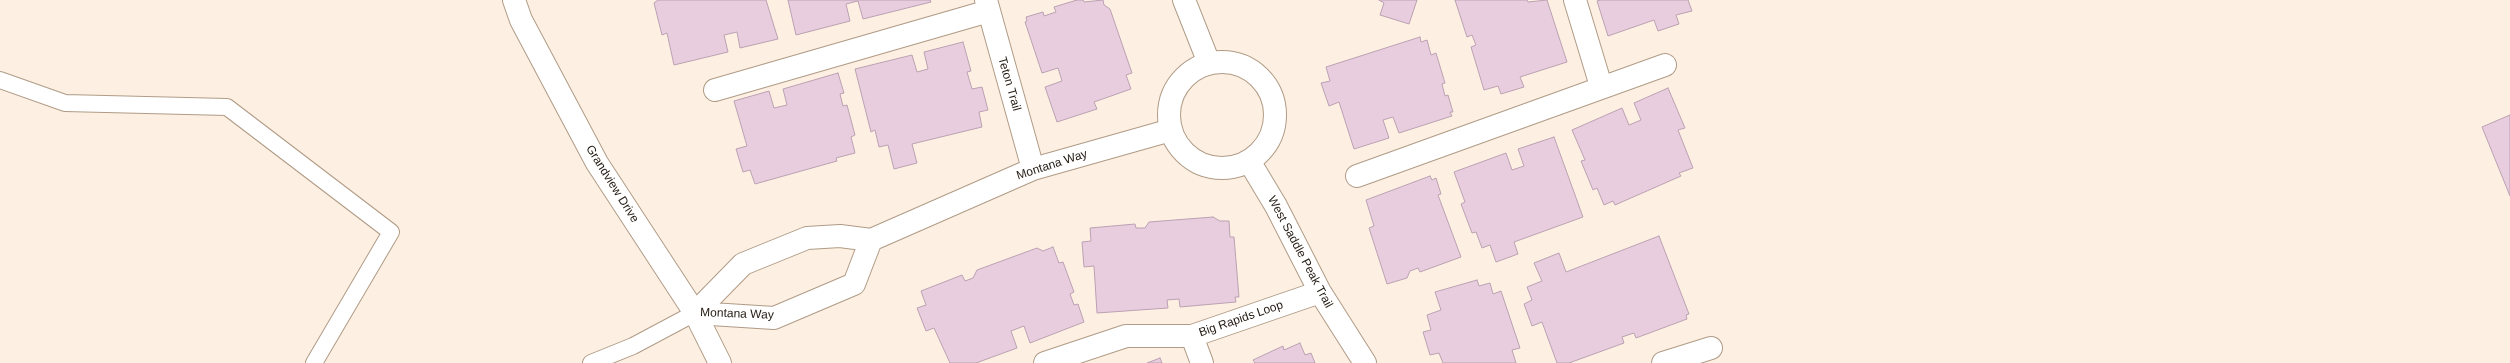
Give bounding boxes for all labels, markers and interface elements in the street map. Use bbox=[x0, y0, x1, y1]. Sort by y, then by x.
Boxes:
street label: Teton Trail bbox=[994, 55, 1024, 113]
street label: Grandview Drive bbox=[582, 143, 642, 225]
street label: Montana Way bbox=[1015, 147, 1089, 183]
street label: West Saddle Peak Trail bbox=[1264, 194, 1336, 310]
street label: Big Rapids Loop bbox=[1197, 298, 1285, 340]
street label: Montana Way bbox=[700, 306, 774, 322]

